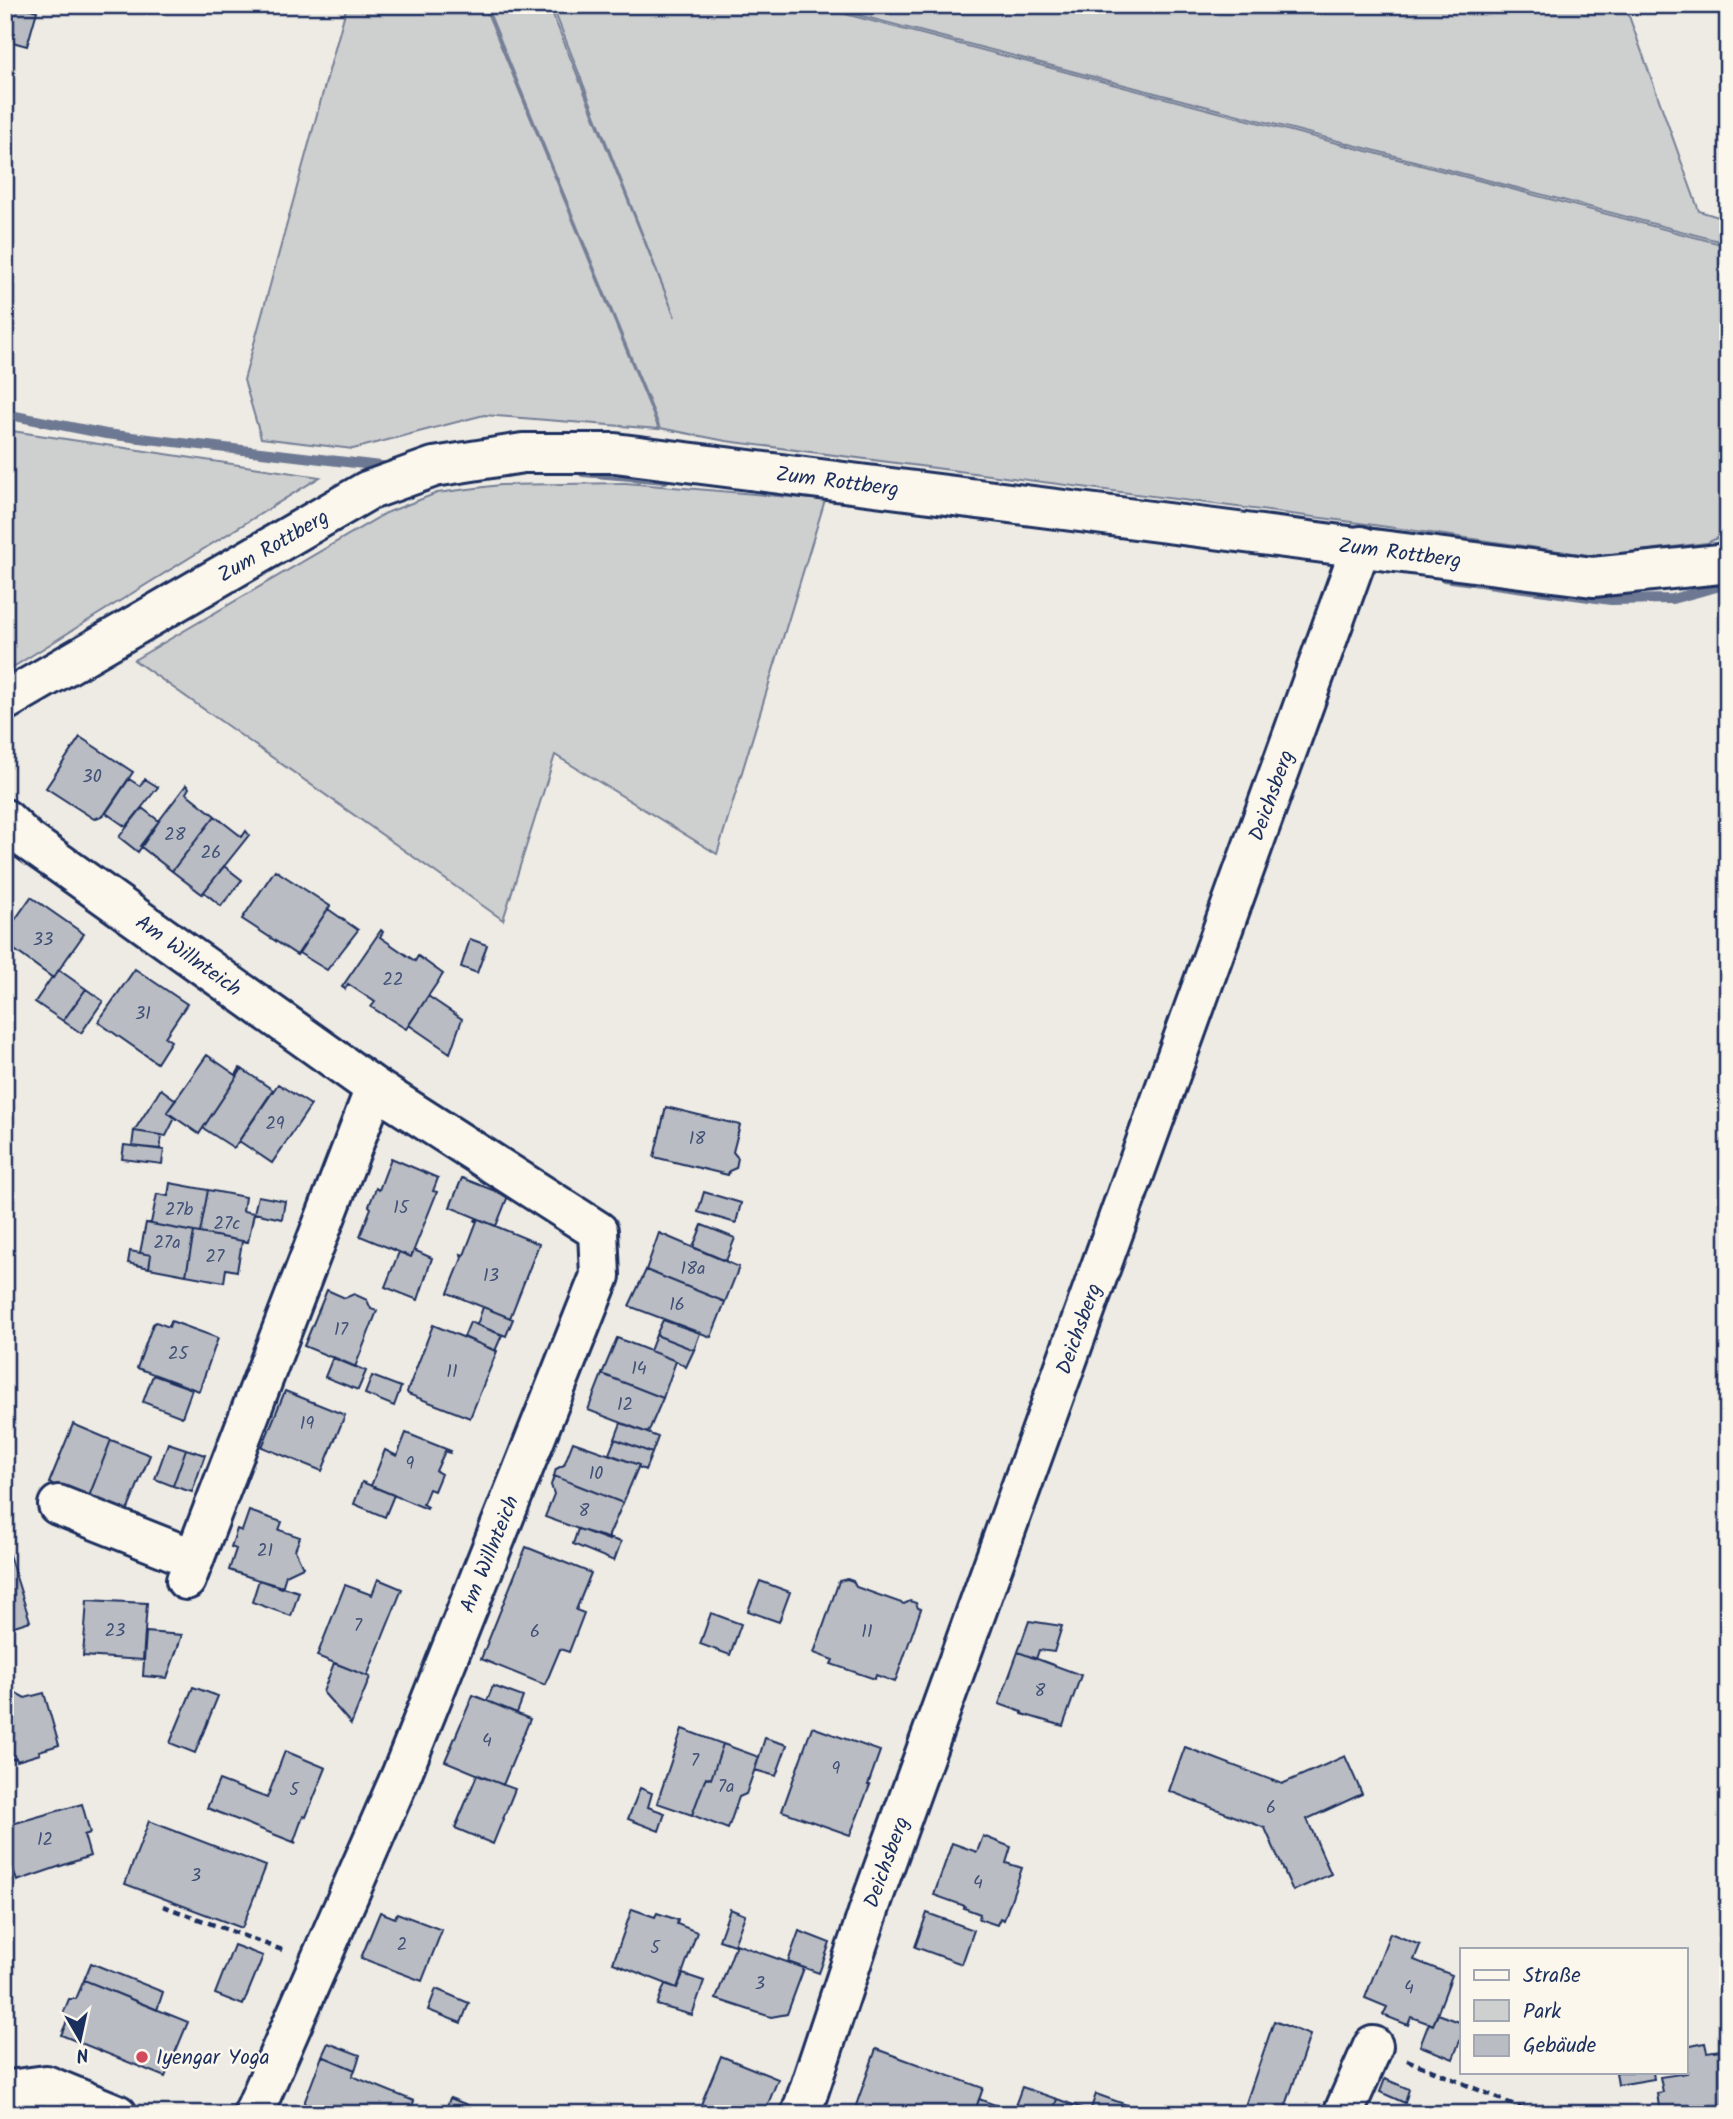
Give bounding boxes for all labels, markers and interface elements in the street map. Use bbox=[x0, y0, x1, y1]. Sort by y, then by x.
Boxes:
street label: Zum Rottberg bbox=[774, 459, 901, 507]
street label: Zum Rottberg bbox=[212, 501, 336, 592]
street label: Zum Rottberg bbox=[1336, 530, 1463, 578]
street label: Deichsberg bbox=[1241, 746, 1304, 846]
house number: 30 bbox=[82, 763, 102, 792]
house number: 28 bbox=[164, 821, 186, 850]
house number: 26 bbox=[201, 839, 221, 868]
street label: Am Willnteich bbox=[128, 907, 248, 1006]
house number: 33 bbox=[33, 926, 53, 955]
house number: 22 bbox=[383, 966, 403, 995]
house number: 31 bbox=[135, 1000, 151, 1029]
house number: 29 bbox=[265, 1110, 285, 1139]
house number: 18 bbox=[689, 1125, 705, 1154]
house number: 15 bbox=[393, 1194, 410, 1223]
house number: 27b bbox=[165, 1196, 194, 1225]
house number: 27c bbox=[214, 1210, 240, 1239]
house number: 27a bbox=[153, 1229, 181, 1258]
house number: 27 bbox=[206, 1243, 225, 1272]
house number: 18a bbox=[681, 1255, 705, 1284]
house number: 13 bbox=[483, 1262, 499, 1291]
street label: Deichsberg bbox=[1048, 1279, 1112, 1379]
house number: 16 bbox=[669, 1291, 685, 1320]
house number: 17 bbox=[334, 1316, 349, 1345]
house number: 25 bbox=[168, 1340, 189, 1369]
house number: 14 bbox=[631, 1355, 647, 1384]
house number: 11 bbox=[446, 1358, 458, 1387]
house number: 12 bbox=[617, 1391, 633, 1420]
house number: 19 bbox=[300, 1410, 314, 1439]
house number: 9 bbox=[406, 1450, 415, 1479]
house number: 10 bbox=[589, 1460, 603, 1489]
street label: Am Willnteich bbox=[452, 1491, 529, 1618]
house number: 8 bbox=[579, 1497, 590, 1526]
house number: 21 bbox=[257, 1537, 273, 1566]
house number: 7 bbox=[354, 1612, 363, 1641]
house number: 23 bbox=[105, 1617, 125, 1646]
house number: 6 bbox=[530, 1618, 540, 1647]
house number: 11 bbox=[861, 1618, 873, 1647]
house number: 8 bbox=[1035, 1677, 1046, 1706]
house number: 4 bbox=[482, 1727, 492, 1756]
house number: 7 bbox=[691, 1747, 700, 1776]
house number: 9 bbox=[832, 1755, 841, 1784]
house number: 7a bbox=[718, 1773, 734, 1802]
house number: 5 bbox=[289, 1776, 300, 1805]
house number: 6 bbox=[1266, 1794, 1276, 1823]
street label: Deichsberg bbox=[856, 1812, 919, 1912]
house number: 12 bbox=[37, 1826, 53, 1855]
house number: 3 bbox=[191, 1862, 201, 1891]
house number: 4 bbox=[973, 1869, 983, 1898]
house number: 2 bbox=[397, 1931, 407, 1960]
house number: 5 bbox=[650, 1934, 661, 1963]
legend bbox=[1460, 1948, 1688, 2074]
text: Straße bbox=[1523, 1960, 1581, 1993]
house number: 3 bbox=[755, 1970, 765, 1999]
house number: 4 bbox=[1404, 1974, 1414, 2003]
text: Park bbox=[1523, 1996, 1561, 2029]
north arrow bbox=[46, 2004, 116, 2074]
text: Gebäude bbox=[1523, 2030, 1597, 2063]
text: N bbox=[74, 2038, 91, 2070]
place label: Iyengar Yoga bbox=[156, 2042, 270, 2075]
marker: Iyengar Yoga bbox=[134, 2049, 150, 2065]

